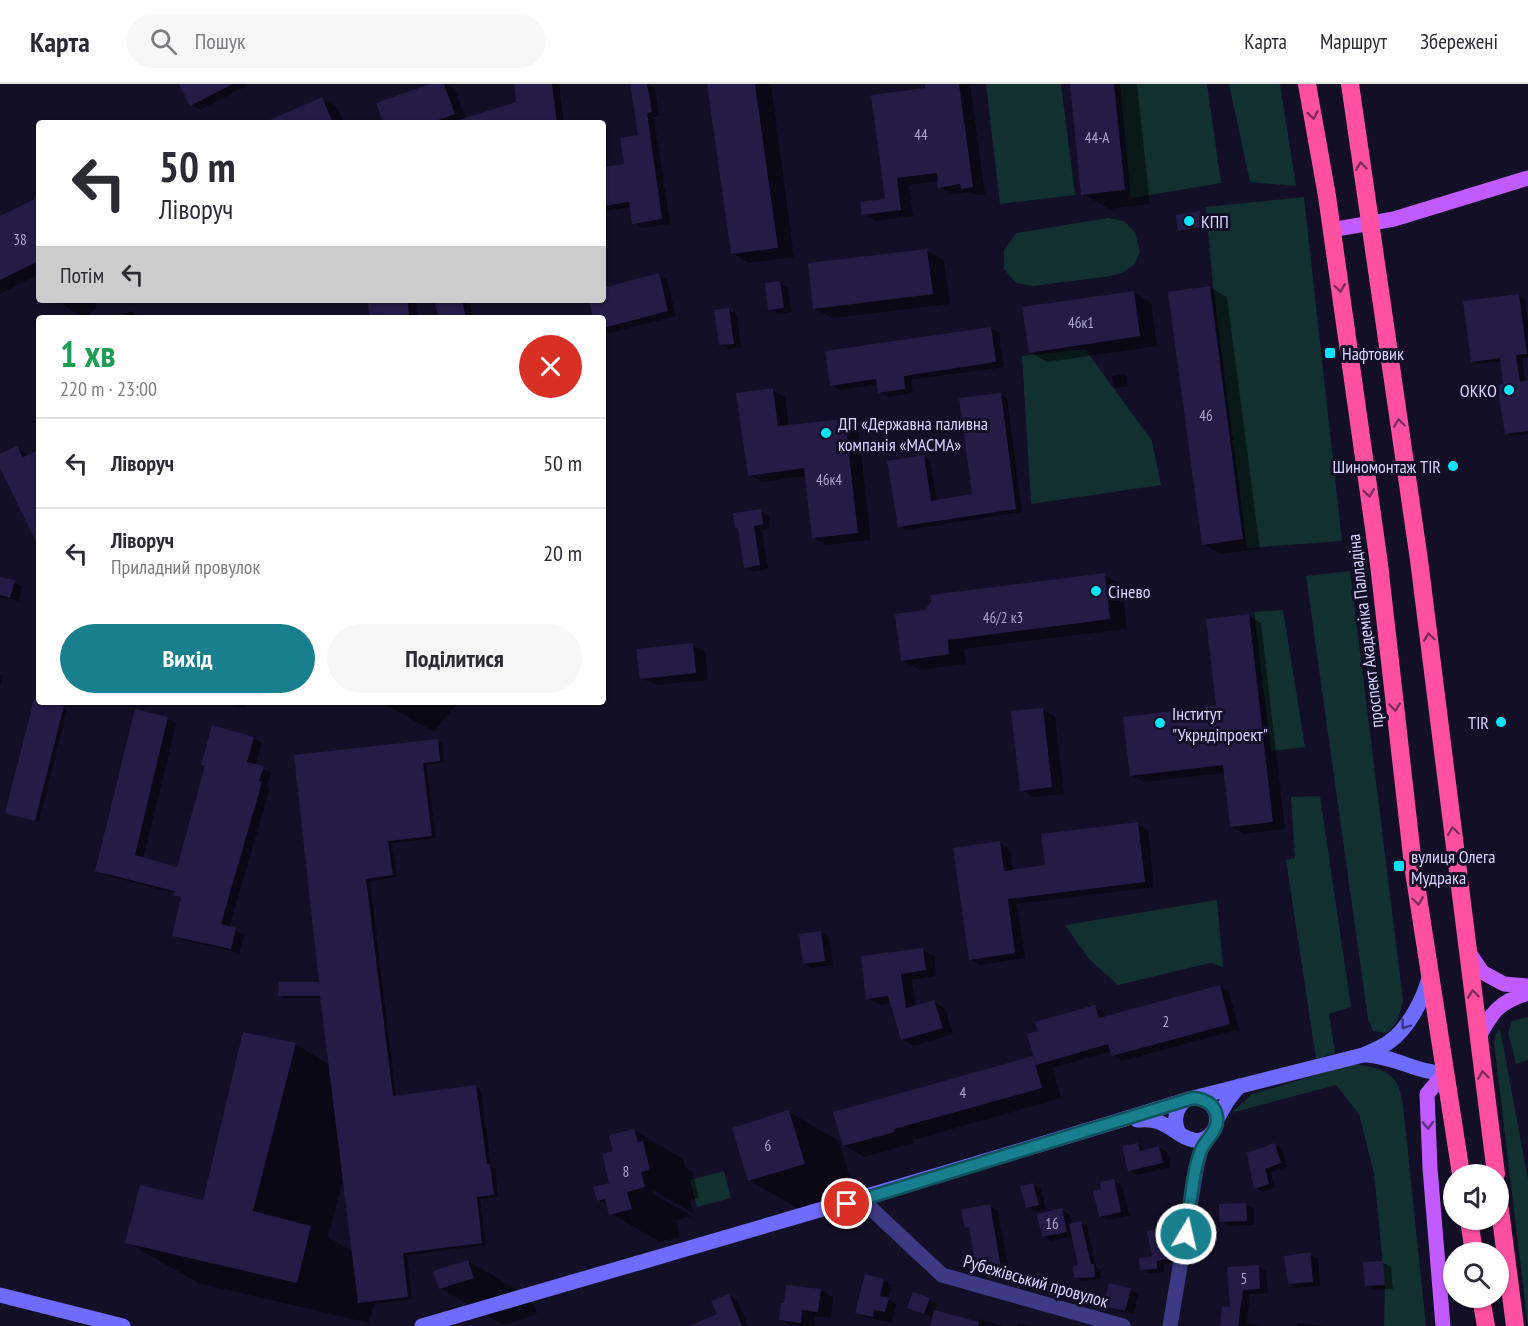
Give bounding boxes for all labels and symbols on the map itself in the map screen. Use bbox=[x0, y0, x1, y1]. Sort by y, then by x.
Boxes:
one-way arrow bbox=[1306, 111, 1318, 120]
house number: 44 bbox=[914, 125, 928, 144]
house number: 44-А bbox=[1085, 128, 1110, 147]
one-way arrow bbox=[1356, 161, 1368, 171]
place label: КПП bbox=[1201, 210, 1229, 233]
marker: КПП bbox=[1182, 214, 1196, 228]
house number: 38 bbox=[13, 230, 27, 249]
one-way arrow bbox=[1333, 283, 1345, 292]
house number: 46к1 bbox=[1068, 313, 1094, 332]
place label: Нафтовик bbox=[1342, 342, 1404, 365]
marker: Нафтовик bbox=[1323, 346, 1337, 360]
place label: ОККО bbox=[1460, 379, 1497, 402]
marker: ОККО bbox=[1502, 383, 1516, 397]
house number: 46 bbox=[1199, 406, 1213, 425]
place label: ДП «Державна паливна компанія «МАСМА» bbox=[838, 412, 988, 456]
one-way arrow bbox=[1393, 419, 1405, 428]
marker: ДП «Державна паливна компанія «МАСМА» bbox=[819, 426, 833, 440]
place label: Шиномонтаж TIR bbox=[1333, 455, 1441, 478]
marker: Шиномонтаж TIR bbox=[1446, 459, 1460, 473]
house number: 46к4 bbox=[816, 470, 842, 489]
one-way arrow bbox=[1362, 488, 1375, 497]
street label: проспект Академіка Палладіна bbox=[1342, 533, 1388, 729]
place label: Сінево bbox=[1108, 580, 1151, 603]
marker: Сінево bbox=[1089, 584, 1103, 598]
house number: 46/2 к3 bbox=[983, 608, 1023, 627]
one-way arrow bbox=[1423, 633, 1436, 642]
place label: Інститут "Укрндіпроект" bbox=[1172, 702, 1268, 746]
one-way arrow bbox=[1388, 702, 1401, 712]
place label: TIR bbox=[1468, 711, 1489, 734]
marker: TIR bbox=[1494, 715, 1508, 729]
marker: Інститут "Укрндіпроект" bbox=[1153, 716, 1167, 730]
one-way arrow bbox=[1448, 826, 1460, 835]
place label: вулиця Олега Мудрака bbox=[1411, 845, 1495, 889]
marker: вулиця Олега Мудрака bbox=[1392, 859, 1406, 873]
one-way arrow bbox=[1412, 896, 1424, 905]
one-way arrow bbox=[1468, 990, 1480, 999]
house number: 2 bbox=[1163, 1012, 1169, 1031]
one-way arrow bbox=[1401, 1018, 1412, 1029]
one-way arrow bbox=[1478, 1070, 1490, 1079]
house number: 4 bbox=[960, 1083, 967, 1102]
one-way arrow bbox=[1422, 1120, 1435, 1129]
house number: 6 bbox=[765, 1136, 772, 1155]
house number: 8 bbox=[623, 1162, 629, 1181]
pin bbox=[821, 1178, 872, 1229]
position arrow bbox=[1154, 1202, 1218, 1266]
house number: 16 bbox=[1045, 1214, 1059, 1233]
street label: Рубежівський провулок bbox=[961, 1249, 1111, 1313]
house number: 5 bbox=[1241, 1269, 1247, 1288]

